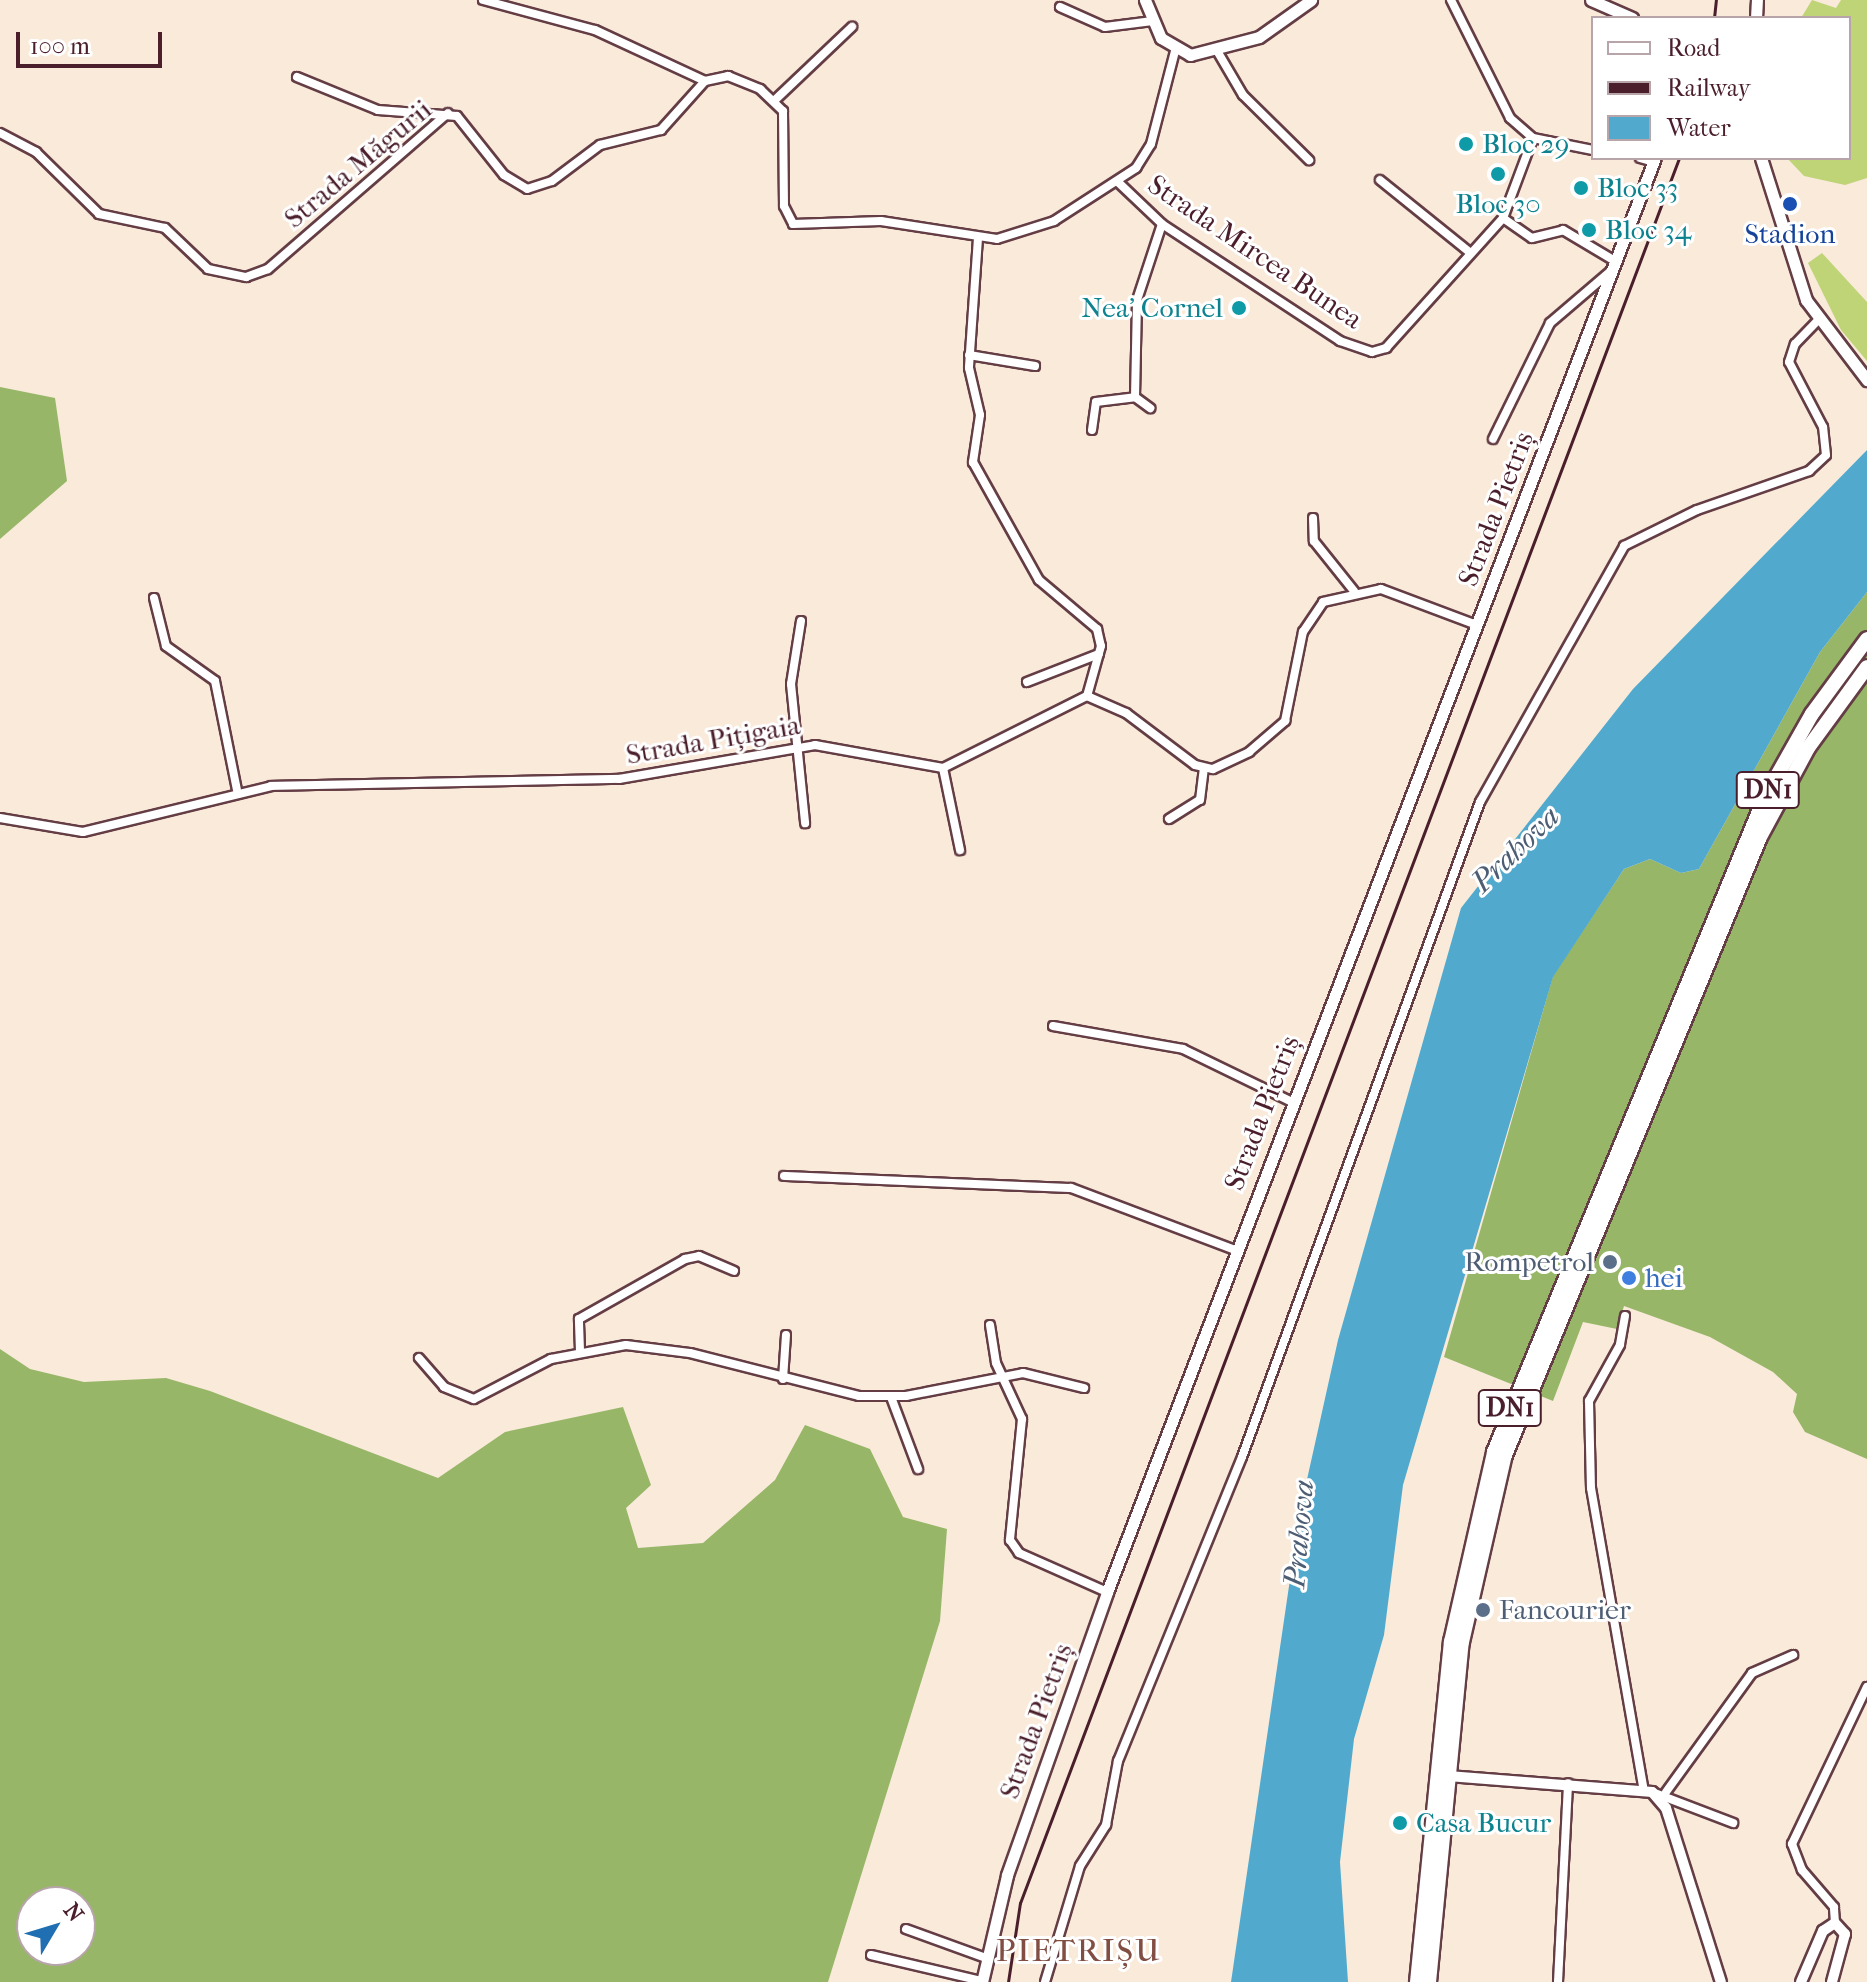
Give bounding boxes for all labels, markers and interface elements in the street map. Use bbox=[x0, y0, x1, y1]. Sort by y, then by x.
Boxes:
scale bar bbox=[20, 16, 166, 66]
legend bbox=[1591, 16, 1851, 160]
text: 100 m bbox=[30, 32, 90, 60]
text: Road bbox=[1667, 34, 1720, 62]
text: Railway bbox=[1667, 74, 1750, 102]
street label: Strada Măgurii bbox=[278, 93, 438, 235]
text: Water bbox=[1667, 114, 1731, 142]
place label: Bloc 29 bbox=[1482, 127, 1569, 161]
marker: Bloc 29 bbox=[1457, 135, 1475, 153]
marker: Bloc 30 bbox=[1489, 165, 1507, 183]
street label: Strada Mircea Bunea bbox=[1141, 168, 1369, 336]
place label: Bloc 33 bbox=[1597, 171, 1678, 205]
marker: Bloc 33 bbox=[1572, 179, 1590, 197]
place label: Bloc 30 bbox=[1455, 187, 1541, 221]
marker: Stadion bbox=[1781, 195, 1799, 213]
place label: Bloc 34 bbox=[1605, 213, 1691, 247]
place label: Stadion bbox=[1745, 217, 1835, 251]
marker: Bloc 34 bbox=[1580, 221, 1598, 239]
place label: Nea' Cornel bbox=[1081, 291, 1223, 325]
marker: Nea' Cornel bbox=[1230, 299, 1248, 317]
street label: Strada Pietriș bbox=[1451, 427, 1541, 591]
street label: Strada Pițigaia bbox=[623, 708, 803, 772]
road number: DN1 bbox=[1734, 768, 1802, 812]
water label: Prahova bbox=[1465, 799, 1567, 901]
street label: Strada Pietriș bbox=[1217, 1031, 1307, 1195]
place label: Rompetrol bbox=[1464, 1245, 1594, 1279]
marker: Rompetrol bbox=[1601, 1253, 1619, 1271]
place label: hei bbox=[1645, 1261, 1683, 1295]
marker: hei bbox=[1620, 1269, 1638, 1287]
road number: DN1 bbox=[1476, 1386, 1544, 1430]
water label: Prahova bbox=[1277, 1478, 1323, 1590]
place label: Fancourier bbox=[1499, 1593, 1631, 1627]
marker: Fancourier bbox=[1474, 1601, 1492, 1619]
street label: Strada Pietriș bbox=[992, 1639, 1080, 1803]
place label: Casa Bucur bbox=[1416, 1806, 1551, 1840]
marker: Casa Bucur bbox=[1391, 1814, 1409, 1832]
north arrow bbox=[16, 1886, 96, 1966]
text: N bbox=[58, 1898, 89, 1927]
district label: PIETRIȘU bbox=[996, 1932, 1162, 1970]

